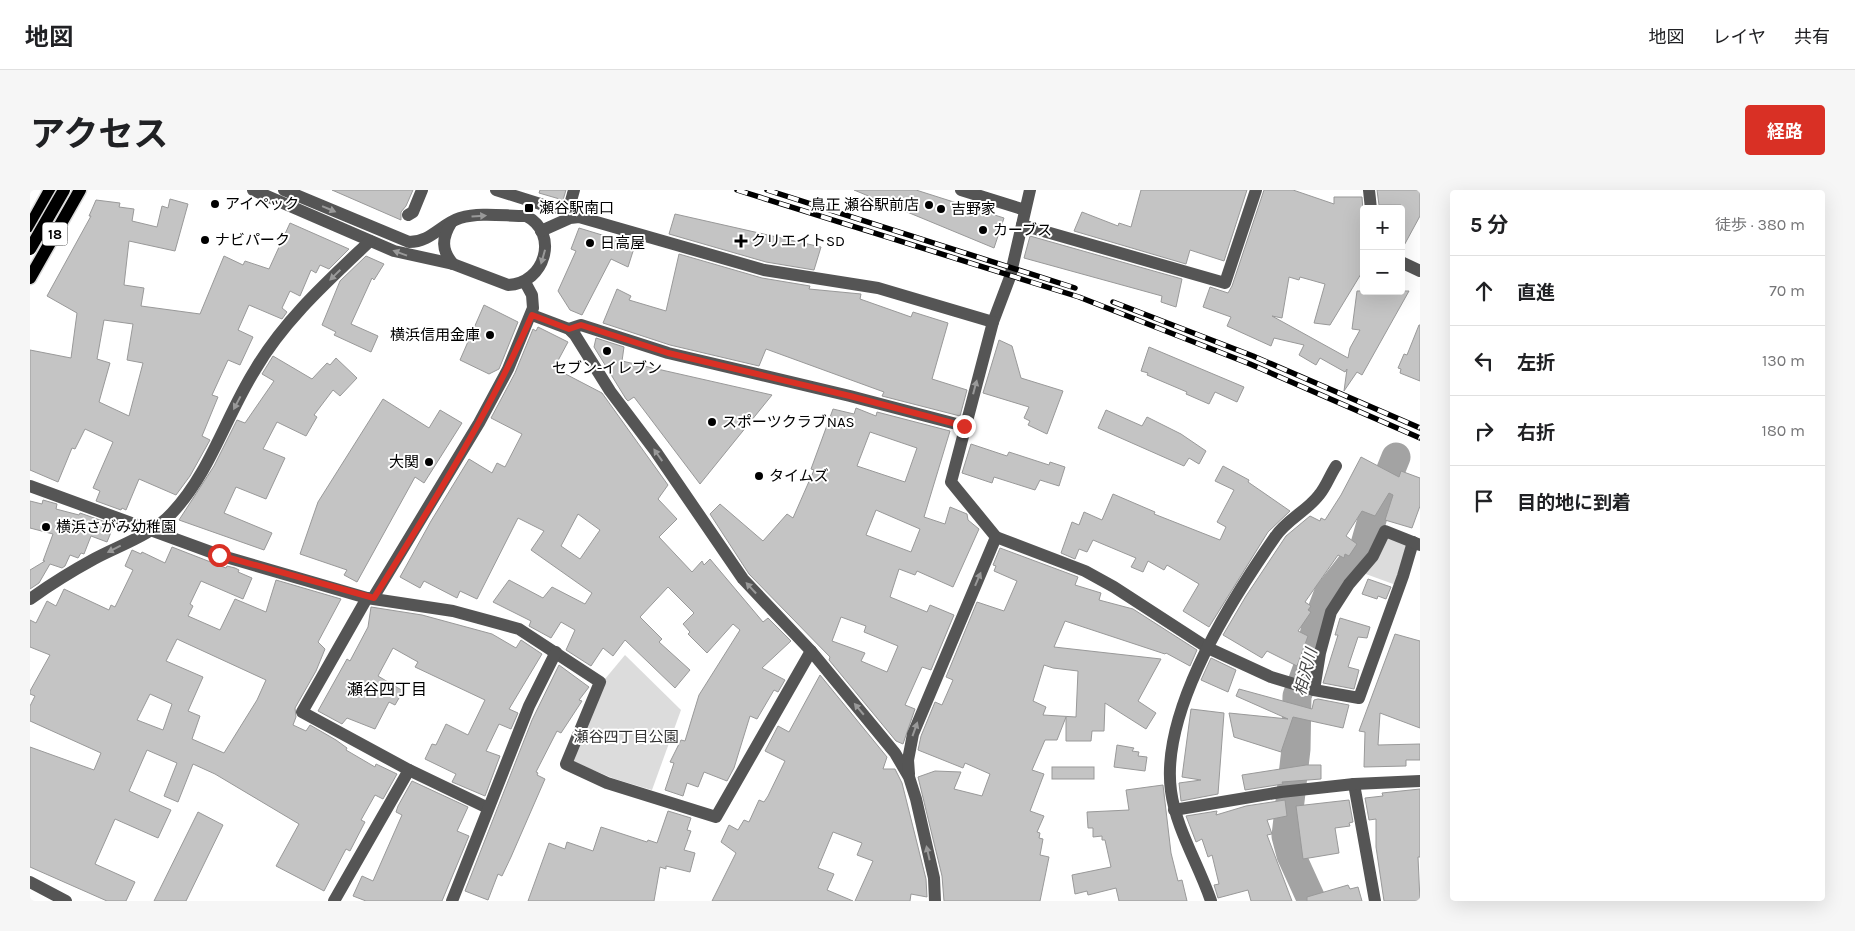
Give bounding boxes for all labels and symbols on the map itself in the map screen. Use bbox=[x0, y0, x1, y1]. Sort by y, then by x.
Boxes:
place label: アイペック bbox=[225, 195, 299, 213]
place label: 鳥正 瀬谷駅前店 bbox=[810, 196, 919, 214]
marker: アイペック bbox=[209, 198, 221, 210]
place label: 瀬谷駅南口 bbox=[539, 199, 614, 217]
marker: 鳥正 瀬谷駅前店 bbox=[923, 199, 935, 211]
place label: 吉野家 bbox=[951, 200, 996, 218]
marker: 瀬谷駅南口 bbox=[523, 202, 535, 214]
marker: 吉野家 bbox=[935, 203, 947, 215]
one-way arrow bbox=[322, 206, 336, 214]
one-way arrow bbox=[471, 211, 487, 219]
place label: カーブス bbox=[993, 221, 1052, 239]
road number: 18 bbox=[42, 223, 68, 246]
marker: カーブス bbox=[977, 224, 989, 236]
place label: ナビパーク bbox=[215, 231, 290, 249]
place label: クリエイトSD bbox=[751, 232, 845, 250]
marker: ナビパーク bbox=[199, 234, 211, 246]
place label: 日高屋 bbox=[600, 234, 645, 252]
marker: クリエイトSD bbox=[735, 235, 747, 247]
marker: 日高屋 bbox=[584, 237, 596, 249]
one-way arrow bbox=[392, 249, 407, 257]
one-way arrow bbox=[538, 250, 546, 265]
one-way arrow bbox=[330, 269, 342, 281]
place label: 横浜信用金庫 bbox=[390, 326, 480, 344]
marker: 横浜信用金庫 bbox=[484, 329, 496, 341]
marker: セブン-イレブン bbox=[601, 345, 613, 357]
place label: セブン-イレブン bbox=[552, 359, 662, 377]
one-way arrow bbox=[971, 379, 979, 394]
one-way arrow bbox=[233, 395, 241, 410]
place label: スポーツクラブNAS bbox=[722, 413, 855, 431]
route end bbox=[953, 415, 976, 438]
marker: スポーツクラブNAS bbox=[706, 416, 718, 428]
one-way arrow bbox=[653, 448, 663, 462]
place label: 大関 bbox=[389, 453, 419, 471]
marker: 大関 bbox=[423, 456, 435, 468]
place label: タイムズ bbox=[769, 467, 829, 485]
marker: タイムズ bbox=[753, 470, 765, 482]
place label: 横浜さがみ幼稚園 bbox=[56, 518, 176, 536]
marker: 横浜さがみ幼稚園 bbox=[40, 521, 52, 533]
route start bbox=[208, 544, 231, 567]
one-way arrow bbox=[107, 545, 121, 553]
one-way arrow bbox=[974, 572, 982, 586]
one-way arrow bbox=[745, 582, 757, 594]
water label: 相沢川 bbox=[1290, 645, 1321, 698]
district label: 瀬谷四丁目 bbox=[347, 680, 427, 699]
one-way arrow bbox=[854, 703, 865, 716]
one-way arrow bbox=[911, 721, 919, 736]
park label: 瀬谷四丁目公園 bbox=[573, 728, 679, 746]
one-way arrow bbox=[924, 845, 932, 860]

